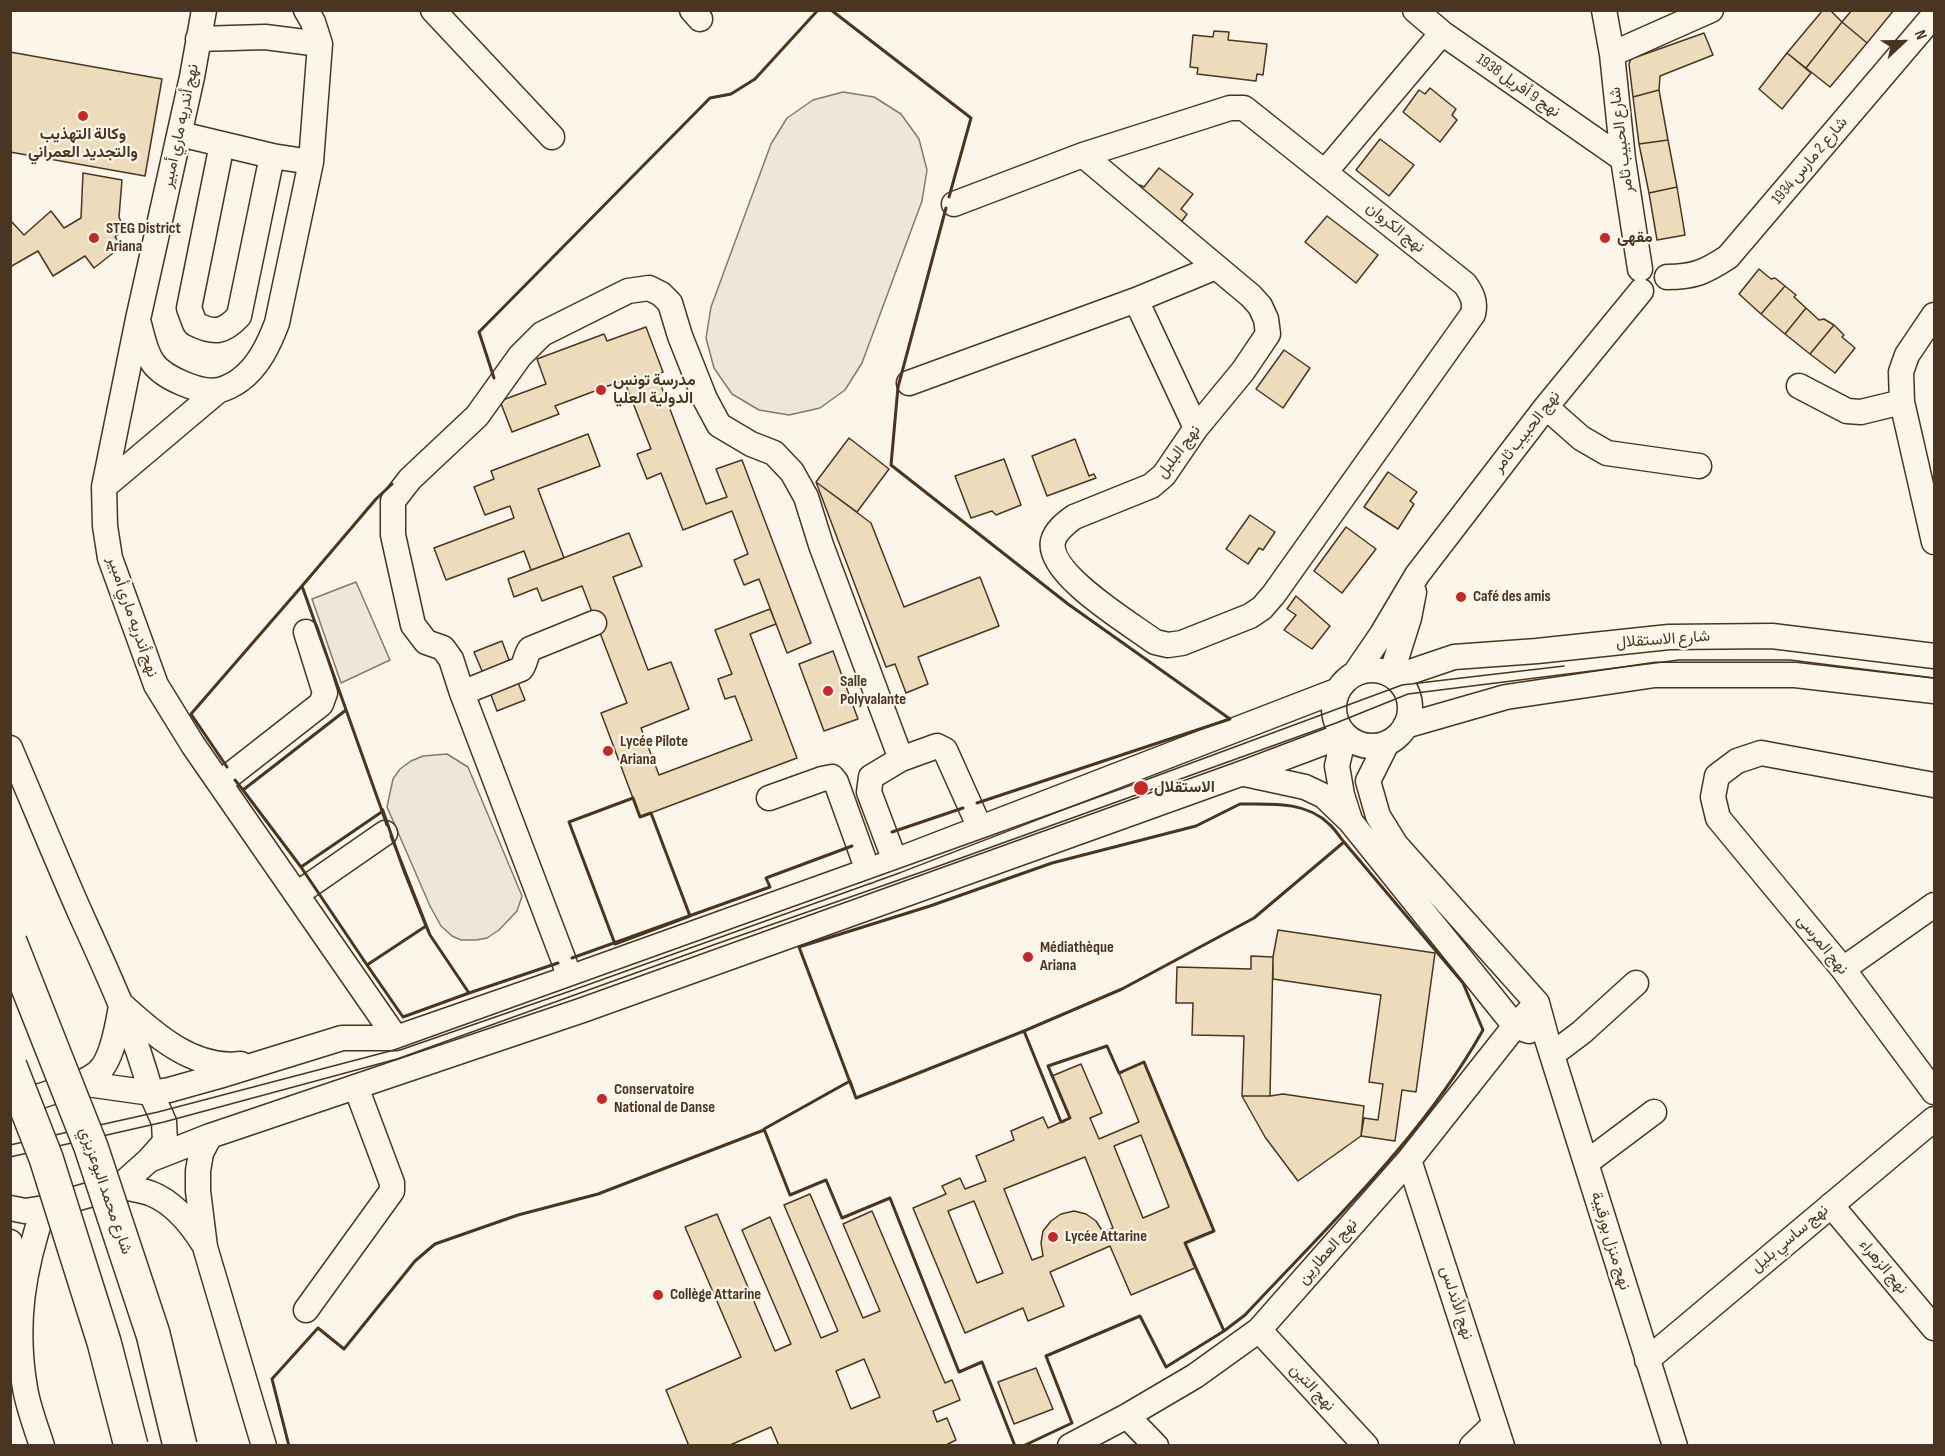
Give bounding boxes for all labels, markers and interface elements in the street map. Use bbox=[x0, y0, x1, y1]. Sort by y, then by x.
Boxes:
north arrow bbox=[1873, 12, 1933, 72]
text: N bbox=[1910, 28, 1931, 43]
street label: نهج 9 أفريل 1938 bbox=[1472, 50, 1564, 122]
street label: نهج أندريه ماري أمبير bbox=[158, 62, 204, 190]
street label: شارع الحبيب ثامر bbox=[1606, 86, 1638, 194]
marker: وكالة التهذيب والتجديد العمراني bbox=[76, 109, 90, 123]
street label: شارع 2 مارس 1934 bbox=[1768, 113, 1852, 209]
place label: وكالة التهذيب والتجديد العمراني bbox=[28, 125, 138, 163]
street label: نهج الكروان bbox=[1362, 198, 1428, 258]
place label: STEG District Ariana bbox=[106, 219, 181, 257]
place label: مقهى bbox=[1617, 228, 1653, 248]
marker: STEG District Ariana bbox=[87, 231, 101, 245]
marker: مقهى bbox=[1598, 231, 1612, 245]
place label: مدرسة تونس الدولية العليا bbox=[613, 371, 696, 409]
marker: مدرسة تونس الدولية العليا bbox=[594, 383, 608, 397]
street label: نهج الحبيب ثامر bbox=[1489, 387, 1565, 477]
street label: نهج البلبل bbox=[1153, 422, 1205, 482]
street label: نهج أندريه ماري أمبير bbox=[102, 554, 162, 680]
place label: Café des amis bbox=[1473, 587, 1551, 607]
marker: Café des amis bbox=[1454, 590, 1468, 604]
street label: شارع الاستقلال bbox=[1615, 627, 1711, 653]
place label: Salle Polyvalante bbox=[840, 672, 906, 710]
marker: Salle Polyvalante bbox=[821, 684, 835, 698]
place label: Lycée Pilote Ariana bbox=[620, 732, 688, 770]
marker: Lycée Pilote Ariana bbox=[601, 744, 615, 758]
place label: الاستقلال bbox=[1154, 778, 1215, 798]
marker: الاستقلال bbox=[1132, 779, 1150, 797]
street label: نهج المرسى bbox=[1792, 911, 1852, 979]
place label: Médiathèque Ariana bbox=[1040, 938, 1114, 976]
marker: Médiathèque Ariana bbox=[1021, 950, 1035, 964]
place label: Conservatoire National de Danse bbox=[614, 1080, 715, 1118]
marker: Conservatoire National de Danse bbox=[595, 1092, 609, 1106]
street label: شارع محمد البوعزيزي bbox=[74, 1125, 136, 1257]
street label: نهج منزل بورقيبة bbox=[1586, 1190, 1634, 1292]
street label: نهج ساسي بليل bbox=[1747, 1201, 1833, 1277]
street label: نهج العطارين bbox=[1294, 1215, 1362, 1289]
place label: Lycée Attarine bbox=[1065, 1227, 1147, 1247]
marker: Lycée Attarine bbox=[1046, 1230, 1060, 1244]
street label: نهج الزهراء bbox=[1855, 1236, 1911, 1298]
street label: نهج الأندلس bbox=[1435, 1264, 1477, 1342]
place label: Collège Attarine bbox=[670, 1285, 761, 1305]
marker: Collège Attarine bbox=[651, 1288, 665, 1302]
street label: نهج التين bbox=[1285, 1360, 1339, 1416]

